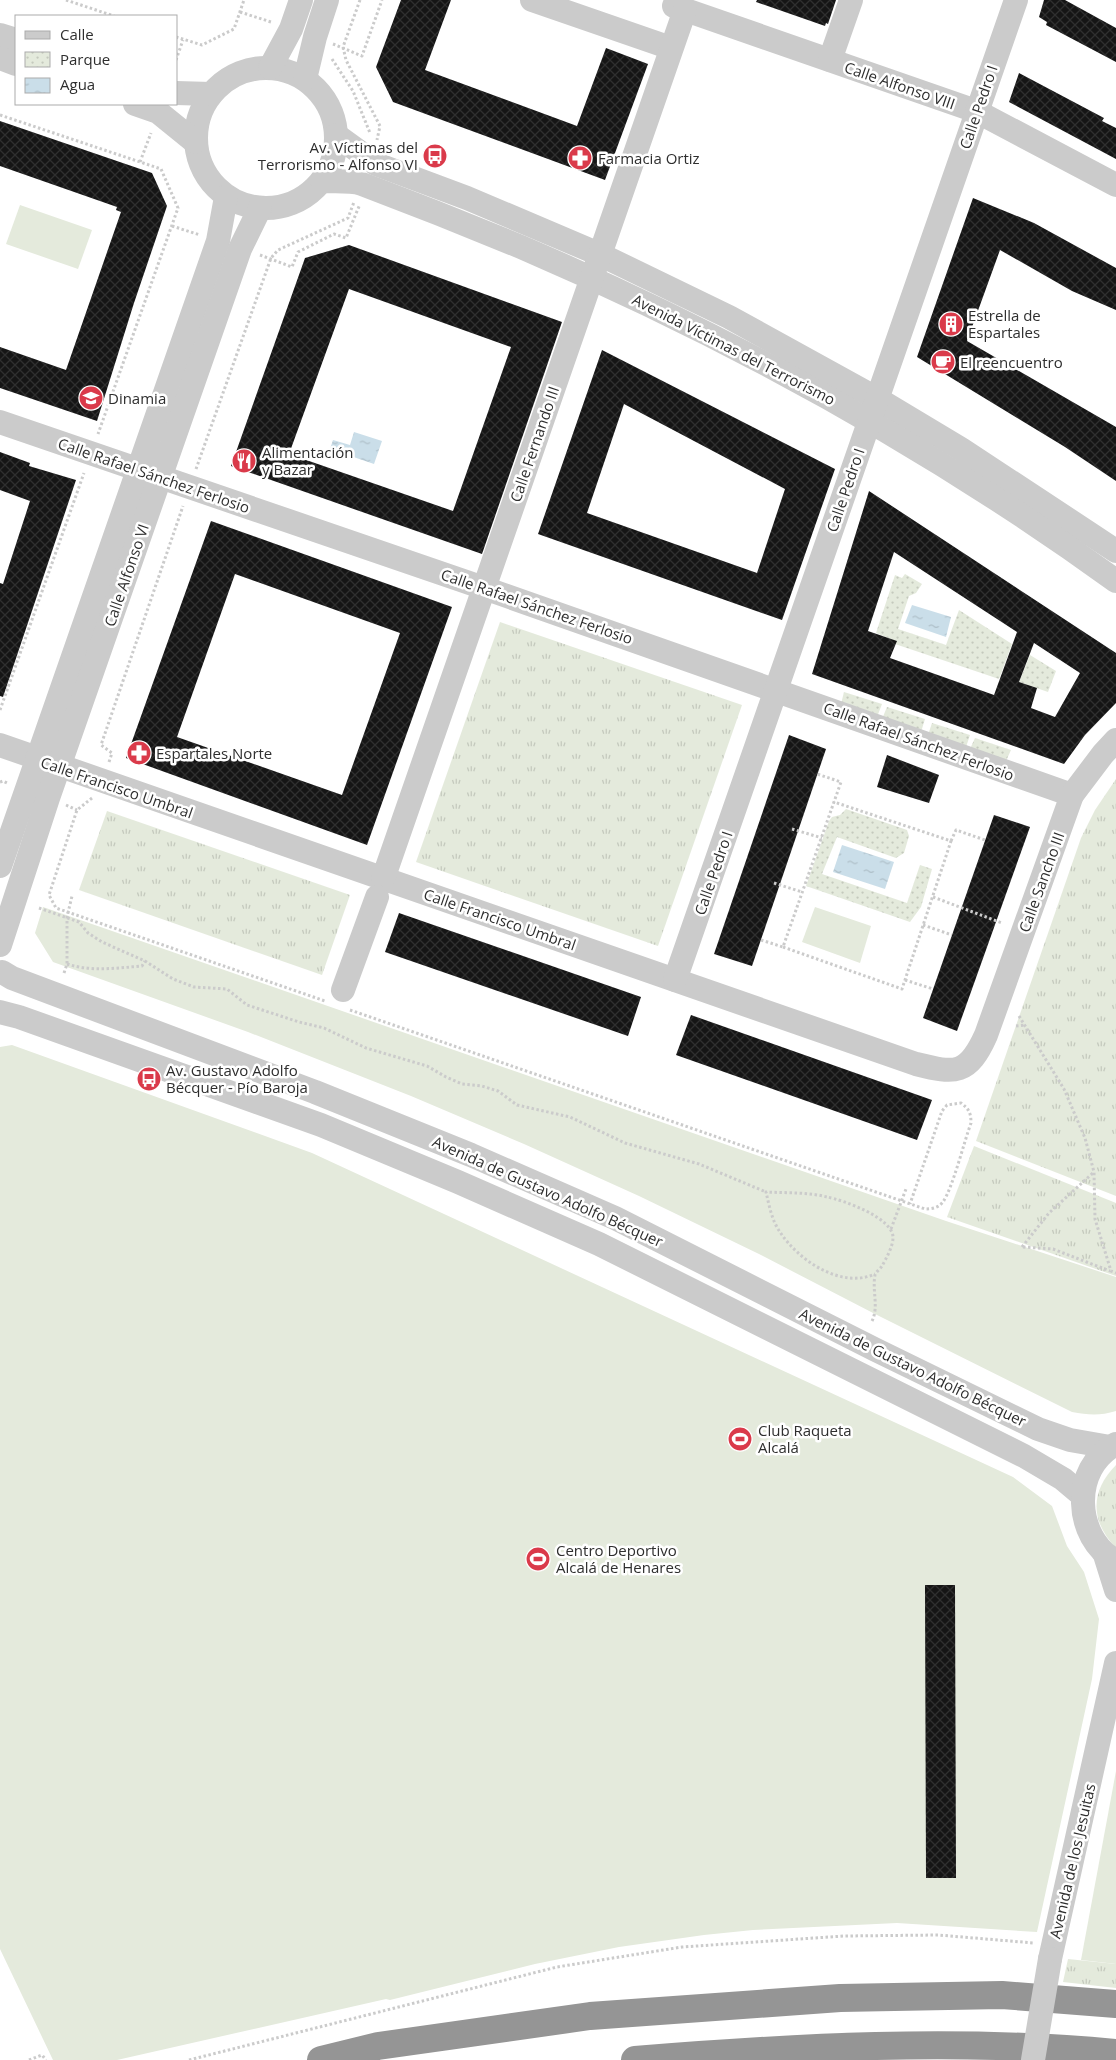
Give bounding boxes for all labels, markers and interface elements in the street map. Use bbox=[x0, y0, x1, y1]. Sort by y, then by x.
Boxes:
legend bbox=[15, 15, 178, 105]
text: Calle bbox=[60, 24, 94, 44]
text: Parque bbox=[60, 49, 110, 69]
street label: Calle Alfonso VIII bbox=[842, 57, 958, 113]
street label: Calle Pedro I bbox=[954, 62, 1002, 152]
text: Agua bbox=[60, 74, 95, 94]
place label: Av. Víctimas del Terrorismo - Alfonso VI bbox=[258, 137, 418, 174]
bus stop icon: Av. Víctimas del Terrorismo - Alfonso VI bbox=[422, 143, 448, 169]
pharmacy icon: Farmacia Ortiz bbox=[567, 145, 593, 171]
place label: Farmacia Ortiz bbox=[598, 148, 700, 168]
street label: Avenida Víctimas del Terrorismo bbox=[629, 289, 839, 409]
place label: Estrella de Espartales bbox=[968, 305, 1041, 342]
building icon: Estrella de Espartales bbox=[938, 311, 964, 337]
cafe icon: El reencuentro bbox=[930, 349, 956, 375]
place label: El reencuentro bbox=[960, 352, 1063, 372]
street label: Calle Fernando III bbox=[505, 383, 563, 505]
school or university icon: Dinamia bbox=[78, 385, 104, 411]
place label: Dinamia bbox=[108, 388, 166, 408]
street label: Calle Rafael Sánchez Ferlosio bbox=[56, 433, 252, 517]
place label: Alimentación y Bazar bbox=[262, 442, 353, 479]
street label: Calle Pedro I bbox=[821, 445, 869, 535]
restaurant icon: Alimentación y Bazar bbox=[231, 448, 257, 474]
street label: Calle Alfonso VI bbox=[99, 521, 153, 629]
street label: Calle Rafael Sánchez Ferlosio bbox=[439, 564, 635, 648]
street label: Calle Rafael Sánchez Ferlosio bbox=[821, 697, 1017, 785]
pharmacy icon: Espartales Norte bbox=[126, 740, 152, 766]
place label: Espartales Norte bbox=[156, 743, 272, 763]
street label: Calle Francisco Umbral bbox=[38, 752, 196, 822]
street label: Calle Pedro I bbox=[689, 828, 737, 918]
street label: Calle Sancho III bbox=[1014, 829, 1068, 935]
street label: Calle Francisco Umbral bbox=[421, 884, 579, 954]
place label: Av. Gustavo Adolfo Bécquer - Pío Baroja bbox=[166, 1060, 308, 1097]
bus stop icon: Av. Gustavo Adolfo Bécquer - Pío Baroja bbox=[136, 1066, 162, 1092]
street label: Avenida de Gustavo Adolfo Bécquer bbox=[430, 1131, 666, 1251]
street label: Avenida de Gustavo Adolfo Bécquer bbox=[796, 1303, 1030, 1431]
place label: Club Raqueta Alcalá bbox=[758, 1420, 852, 1457]
sports icon: Club Raqueta Alcalá bbox=[727, 1426, 753, 1452]
place label: Centro Deportivo Alcalá de Henares bbox=[556, 1540, 681, 1577]
sports icon: Centro Deportivo Alcalá de Henares bbox=[525, 1546, 551, 1572]
street label: Avenida de los Jesuitas bbox=[1044, 1782, 1100, 1940]

